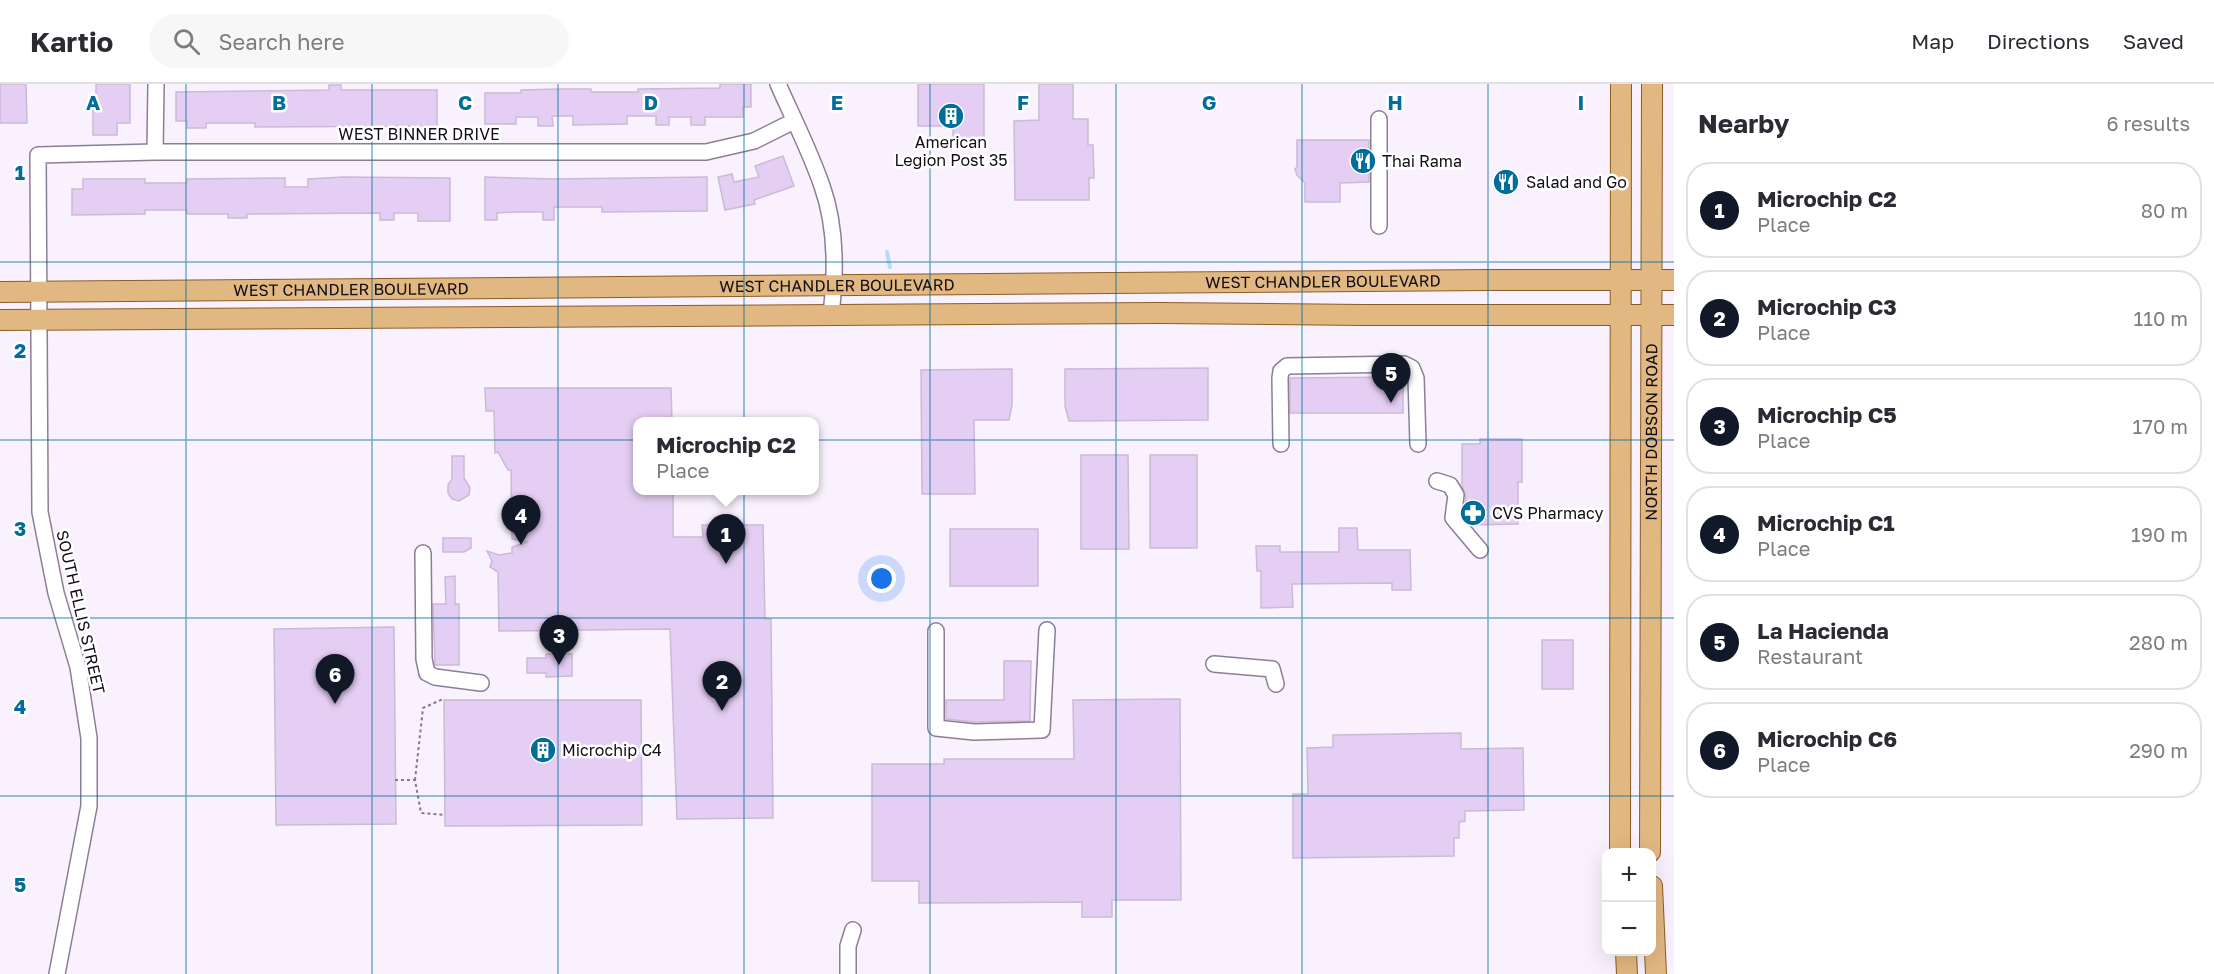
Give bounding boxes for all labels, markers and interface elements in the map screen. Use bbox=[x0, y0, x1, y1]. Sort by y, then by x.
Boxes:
search box bbox=[149, 14, 569, 68]
text: Kartio bbox=[30, 25, 113, 58]
icon: search bbox=[170, 25, 203, 58]
text: Search here bbox=[218, 28, 344, 55]
text: Map bbox=[1911, 28, 1954, 54]
text: Directions bbox=[1987, 28, 2090, 54]
text: Saved bbox=[2123, 28, 2184, 54]
text: A bbox=[86, 90, 100, 114]
text: B bbox=[272, 90, 286, 114]
text: C bbox=[458, 90, 472, 114]
text: D bbox=[644, 90, 658, 114]
text: E bbox=[831, 90, 843, 114]
text: F bbox=[1017, 90, 1029, 114]
text: G bbox=[1202, 90, 1216, 114]
text: H bbox=[1387, 90, 1403, 114]
text: I bbox=[1578, 90, 1584, 114]
building icon: American Legion Post 35 bbox=[936, 101, 966, 131]
text: Nearby bbox=[1698, 108, 1789, 139]
text: 6 results bbox=[2106, 111, 2190, 135]
street label: WEST BINNER DRIVE bbox=[338, 124, 500, 144]
place label: American Legion Post 35 bbox=[894, 132, 1008, 170]
restaurant icon: Thai Rama bbox=[1348, 146, 1378, 176]
place label: Thai Rama bbox=[1382, 151, 1462, 171]
text: 1 bbox=[15, 160, 25, 184]
restaurant icon: Salad and Go bbox=[1491, 167, 1521, 197]
place label: Salad and Go bbox=[1526, 172, 1627, 192]
text: Microchip C2 bbox=[1757, 185, 1897, 212]
text: 1 bbox=[1714, 198, 1725, 222]
text: 80 m bbox=[2141, 198, 2188, 222]
text: Place bbox=[1757, 212, 1810, 236]
street label: WEST CHANDLER BOULEVARD bbox=[1205, 270, 1441, 292]
street label: WEST CHANDLER BOULEVARD bbox=[719, 274, 955, 296]
street label: WEST CHANDLER BOULEVARD bbox=[233, 278, 469, 300]
text: Microchip C3 bbox=[1757, 293, 1897, 320]
text: 2 bbox=[1713, 306, 1726, 330]
text: 110 m bbox=[2134, 306, 2188, 330]
text: Place bbox=[1757, 320, 1810, 344]
text: 2 bbox=[14, 338, 26, 362]
street label: NORTH DOBSON ROAD bbox=[1641, 343, 1661, 521]
pin: 5 bbox=[1372, 354, 1410, 403]
text: Microchip C5 bbox=[1757, 401, 1897, 428]
text: 3 bbox=[1713, 414, 1726, 438]
text: 170 m bbox=[2133, 414, 2188, 438]
popup bbox=[633, 417, 819, 495]
text: Place bbox=[1757, 428, 1810, 452]
text: Microchip C2 bbox=[656, 431, 796, 458]
text: Place bbox=[656, 458, 709, 482]
pin: 4 bbox=[502, 496, 540, 545]
pharmacy icon: CVS Pharmacy bbox=[1458, 498, 1488, 528]
place label: CVS Pharmacy bbox=[1492, 503, 1603, 523]
text: Microchip C1 bbox=[1757, 509, 1895, 536]
pin: 1 bbox=[706, 514, 746, 564]
text: 3 bbox=[14, 516, 26, 540]
text: 4 bbox=[1713, 522, 1726, 546]
text: 190 m bbox=[2131, 522, 2188, 546]
street label: SOUTH ELLIS STREET bbox=[52, 528, 110, 696]
text: Place bbox=[1757, 536, 1810, 560]
your location bbox=[867, 564, 896, 593]
pin: 3 bbox=[540, 616, 578, 665]
text: La Hacienda bbox=[1757, 617, 1889, 644]
text: 5 bbox=[1713, 630, 1726, 654]
text: 280 m bbox=[2129, 630, 2188, 654]
text: Restaurant bbox=[1757, 644, 1863, 668]
pin: 6 bbox=[316, 654, 354, 704]
pin: 2 bbox=[702, 662, 742, 711]
text: 4 bbox=[14, 694, 26, 718]
text: Microchip C6 bbox=[1757, 725, 1897, 752]
building icon: Microchip C4 bbox=[528, 735, 558, 765]
text: 6 bbox=[1713, 738, 1726, 762]
text: 290 m bbox=[2129, 738, 2188, 762]
place label: Microchip C4 bbox=[562, 740, 662, 760]
text: Place bbox=[1757, 752, 1810, 776]
map controls bbox=[1602, 848, 1656, 956]
button: + bbox=[1602, 848, 1656, 902]
text: 5 bbox=[14, 872, 26, 896]
button: − bbox=[1602, 902, 1656, 956]

